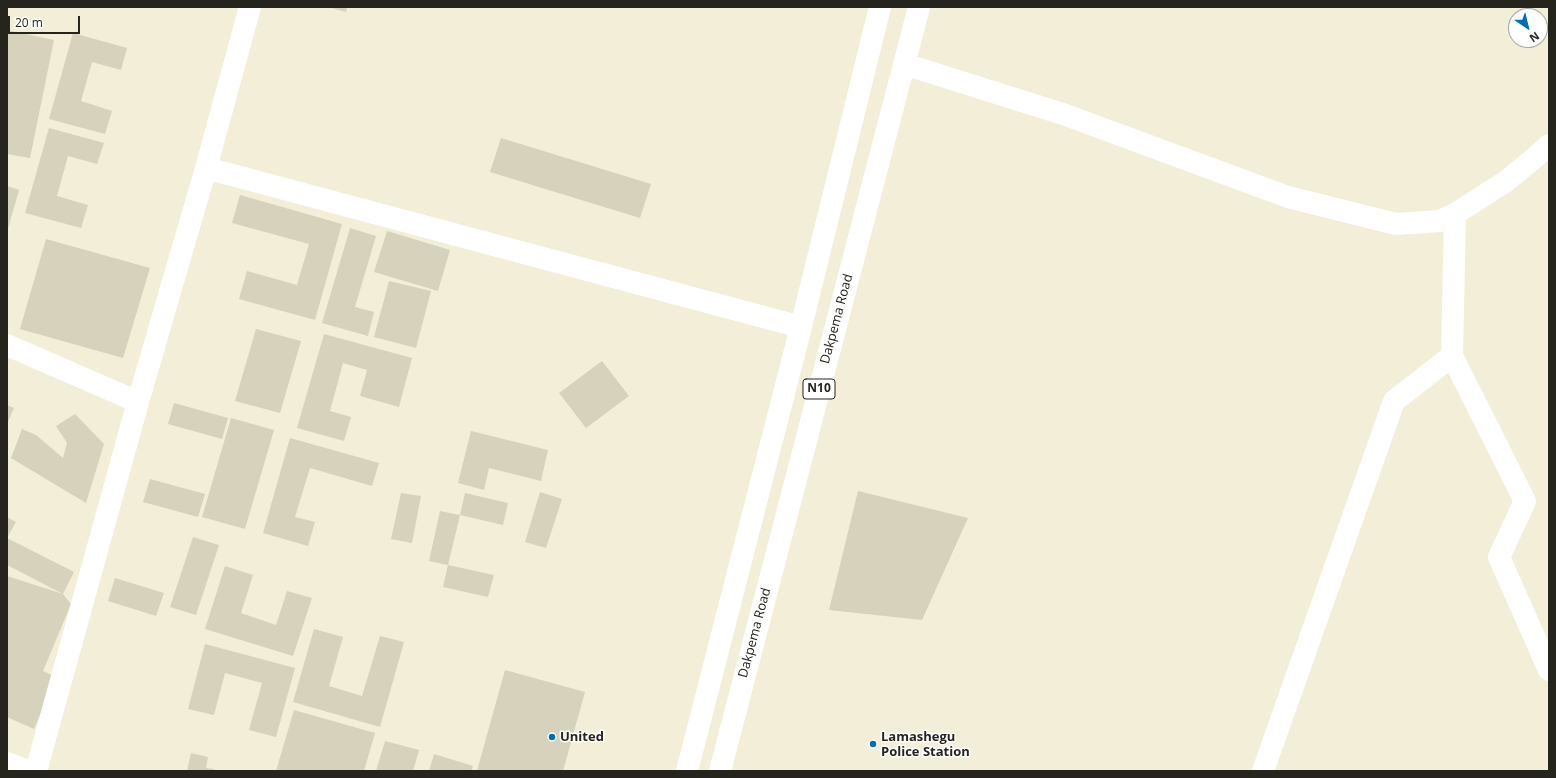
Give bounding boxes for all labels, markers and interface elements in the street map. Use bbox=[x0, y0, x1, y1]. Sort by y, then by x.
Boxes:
scale bar bbox=[10, 8, 82, 34]
north arrow bbox=[1508, 8, 1548, 48]
text: 20 m bbox=[15, 14, 43, 31]
text: N bbox=[1527, 29, 1543, 46]
street label: Dakpema Road bbox=[818, 272, 856, 366]
road number: N10 bbox=[803, 379, 835, 399]
street label: Dakpema Road bbox=[736, 586, 774, 680]
place label: United bbox=[560, 729, 604, 745]
place label: Lamashegu Police Station bbox=[881, 729, 970, 760]
marker: United bbox=[547, 732, 557, 742]
marker: Lamashegu Police Station bbox=[868, 739, 878, 749]

